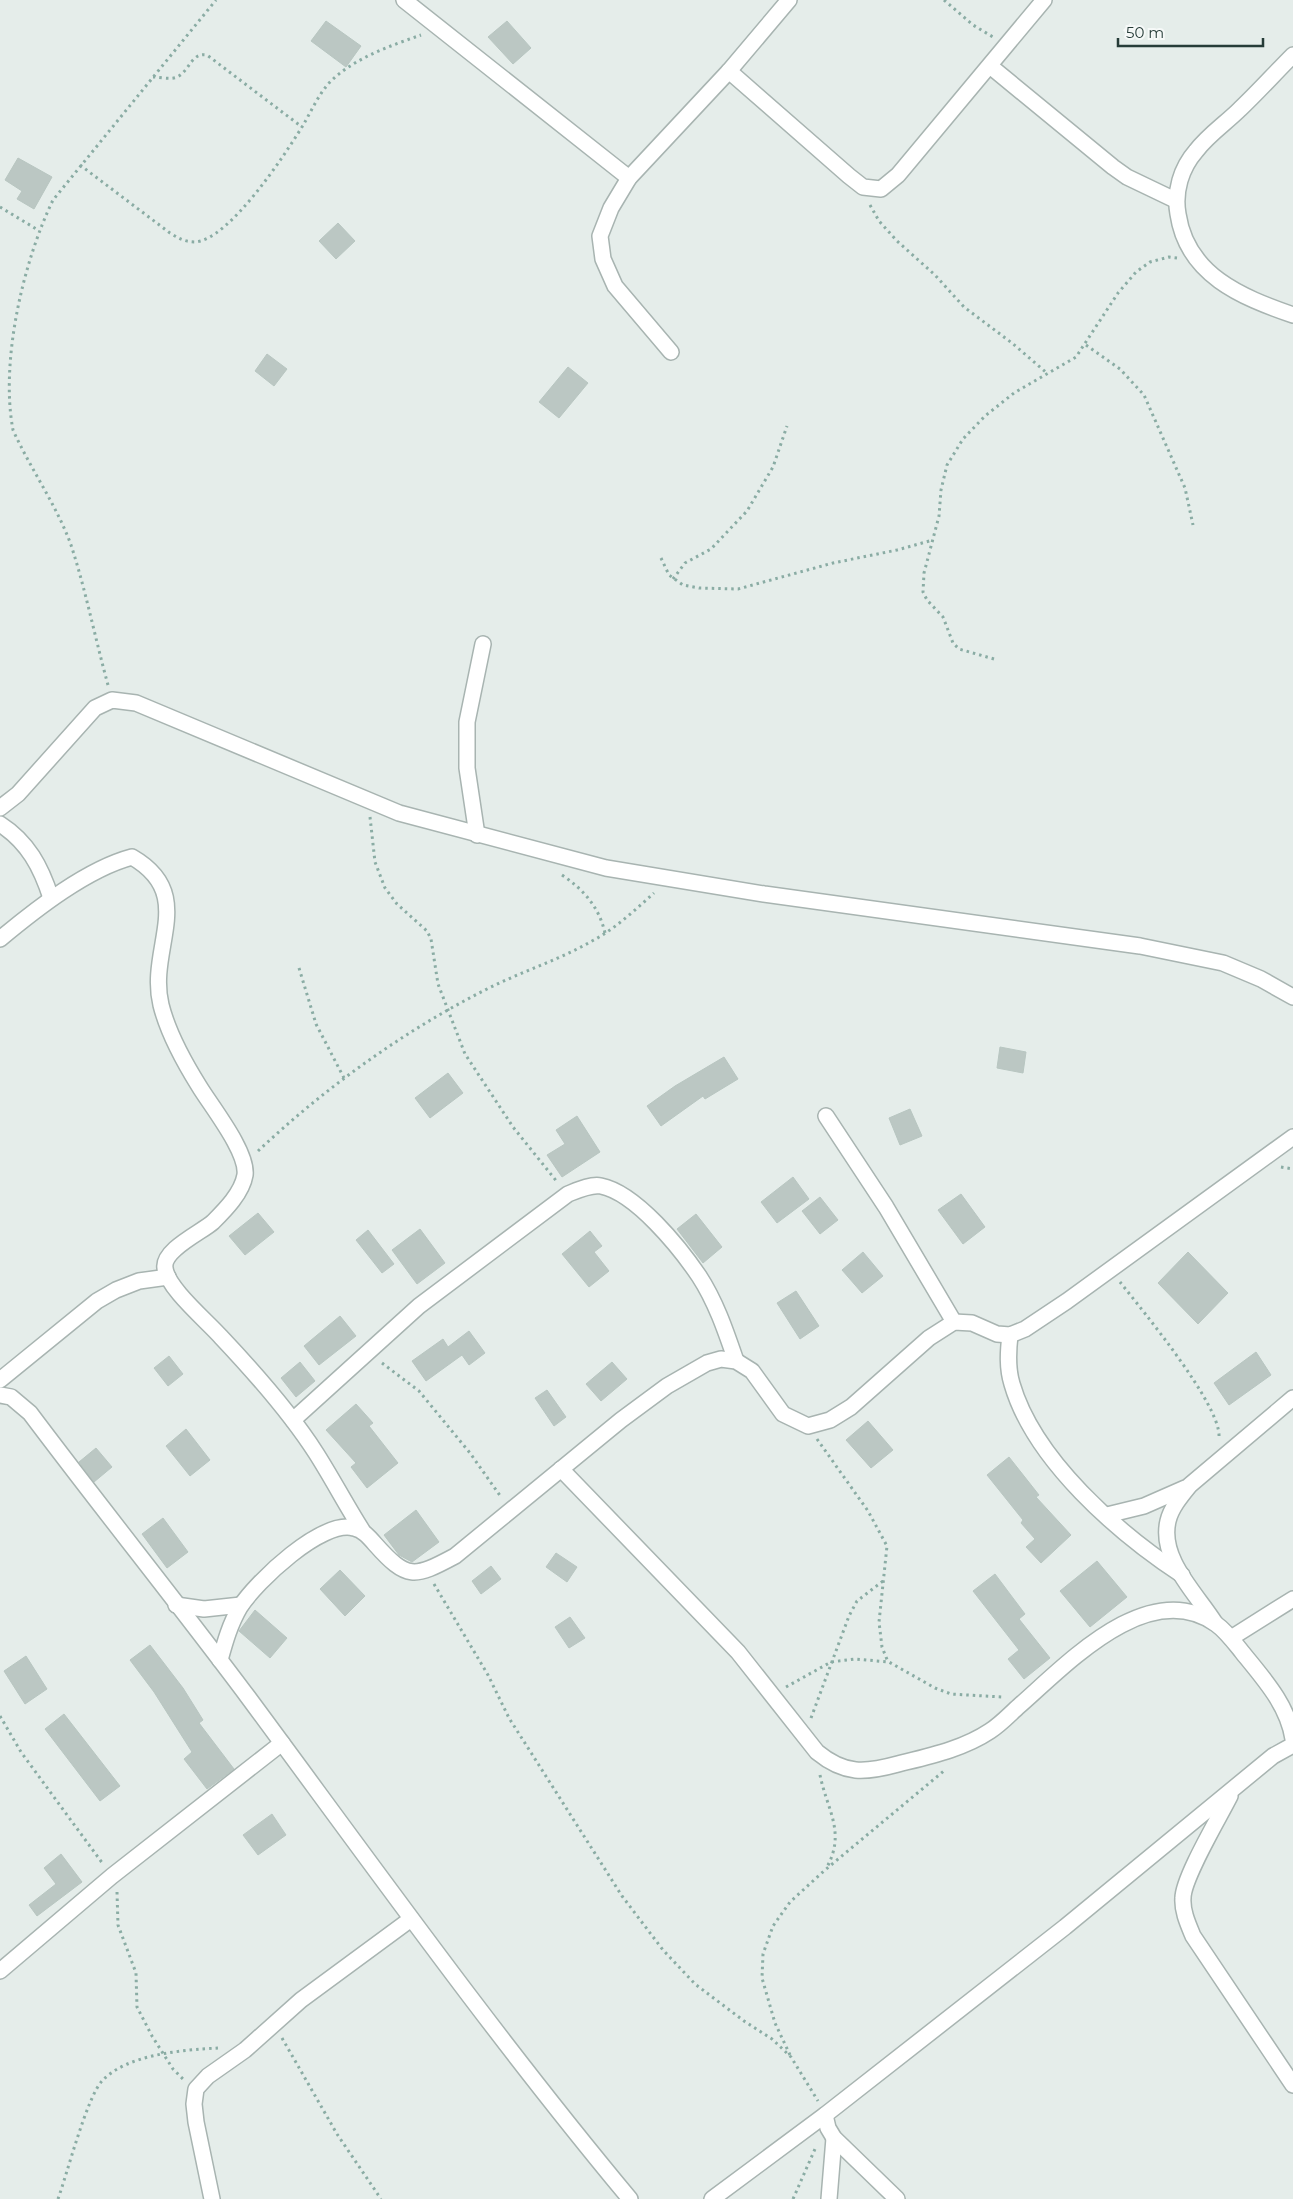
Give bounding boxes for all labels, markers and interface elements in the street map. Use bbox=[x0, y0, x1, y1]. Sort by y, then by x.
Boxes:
scale bar bbox=[1118, 15, 1263, 47]
text: 50 m bbox=[1126, 23, 1164, 42]

